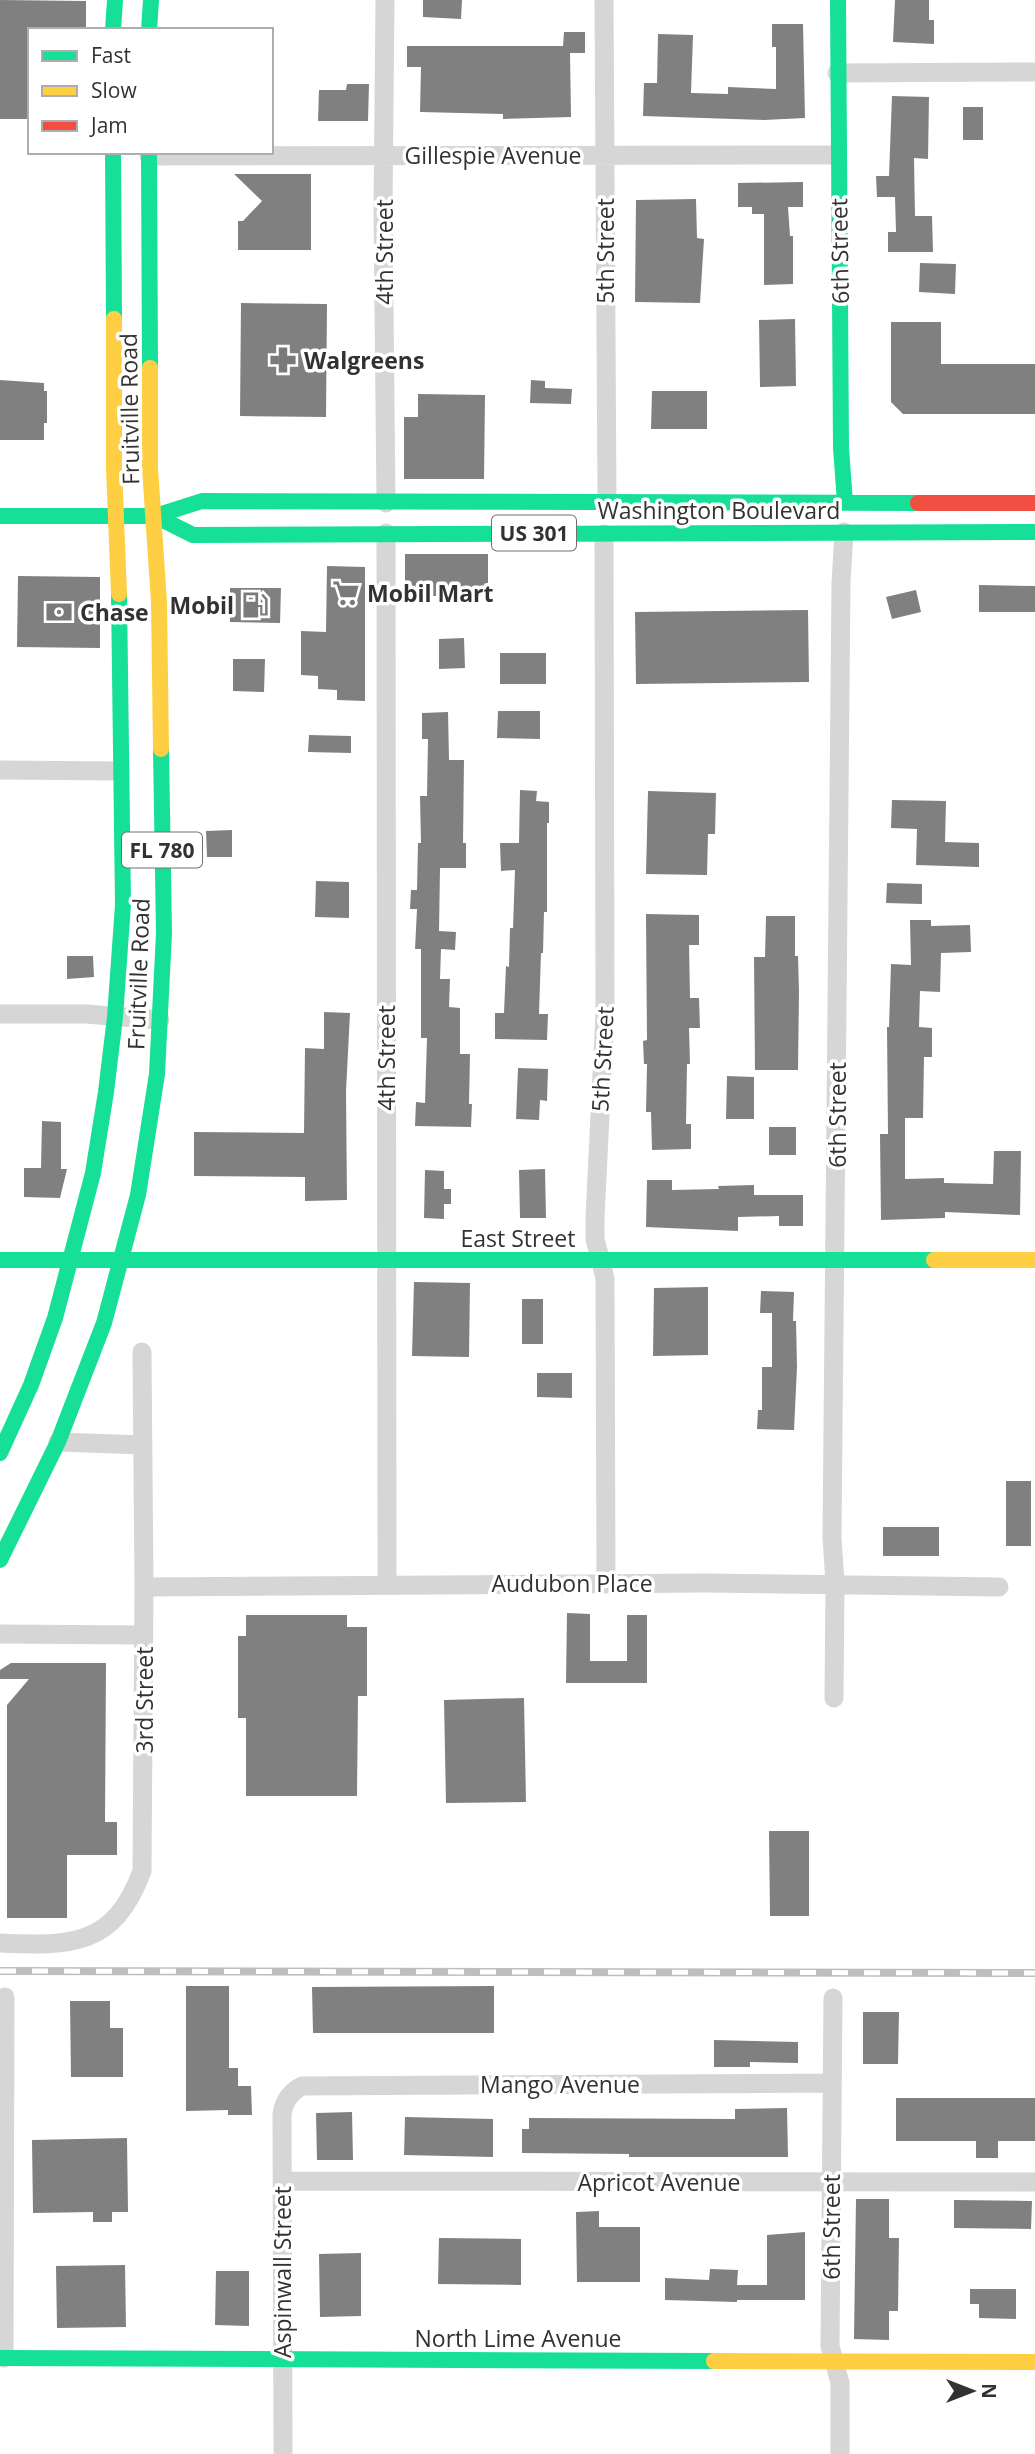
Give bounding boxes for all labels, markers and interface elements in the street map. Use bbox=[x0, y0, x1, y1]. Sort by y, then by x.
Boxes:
legend bbox=[28, 28, 273, 154]
text: Fast bbox=[91, 41, 131, 69]
text: Slow bbox=[91, 76, 137, 104]
text: Jam bbox=[89, 111, 128, 139]
street label: Gillespie Avenue bbox=[405, 139, 581, 171]
street label: 5th Street bbox=[589, 198, 621, 304]
street label: 6th Street bbox=[822, 198, 856, 304]
street label: 4th Street bbox=[368, 199, 400, 305]
street label: Fruitville Road bbox=[112, 333, 146, 485]
place label: Walgreens bbox=[304, 344, 424, 376]
pharmacy icon: Walgreens bbox=[268, 345, 298, 375]
street label: Washington Boulevard bbox=[598, 494, 840, 526]
road number: US 301 bbox=[492, 516, 576, 550]
place label: Mobil Mart bbox=[367, 577, 494, 609]
supermarket icon: Mobil Mart bbox=[331, 578, 361, 608]
place label: Mobil bbox=[169, 589, 234, 621]
fuel station icon: Mobil bbox=[240, 590, 270, 620]
place label: Chase bbox=[80, 596, 149, 628]
bank icon: Chase bbox=[44, 597, 74, 627]
road number: FL 780 bbox=[122, 832, 202, 868]
street label: Fruitville Road bbox=[119, 897, 157, 1051]
street label: 4th Street bbox=[370, 1005, 402, 1111]
street label: 5th Street bbox=[583, 1005, 621, 1113]
street label: 6th Street bbox=[821, 1062, 853, 1168]
street label: East Street bbox=[461, 1222, 575, 1254]
street label: Audubon Place bbox=[491, 1567, 653, 1599]
street label: 3rd Street bbox=[128, 1647, 160, 1753]
street label: Mango Avenue bbox=[480, 2068, 640, 2100]
street label: Apricot Avenue bbox=[578, 2166, 740, 2198]
street label: 6th Street bbox=[815, 2174, 847, 2280]
street label: Aspinwall Street bbox=[266, 2186, 298, 2358]
street label: North Lime Avenue bbox=[415, 2322, 621, 2354]
north arrow bbox=[937, 2356, 1007, 2426]
text: N bbox=[976, 2383, 1002, 2399]

